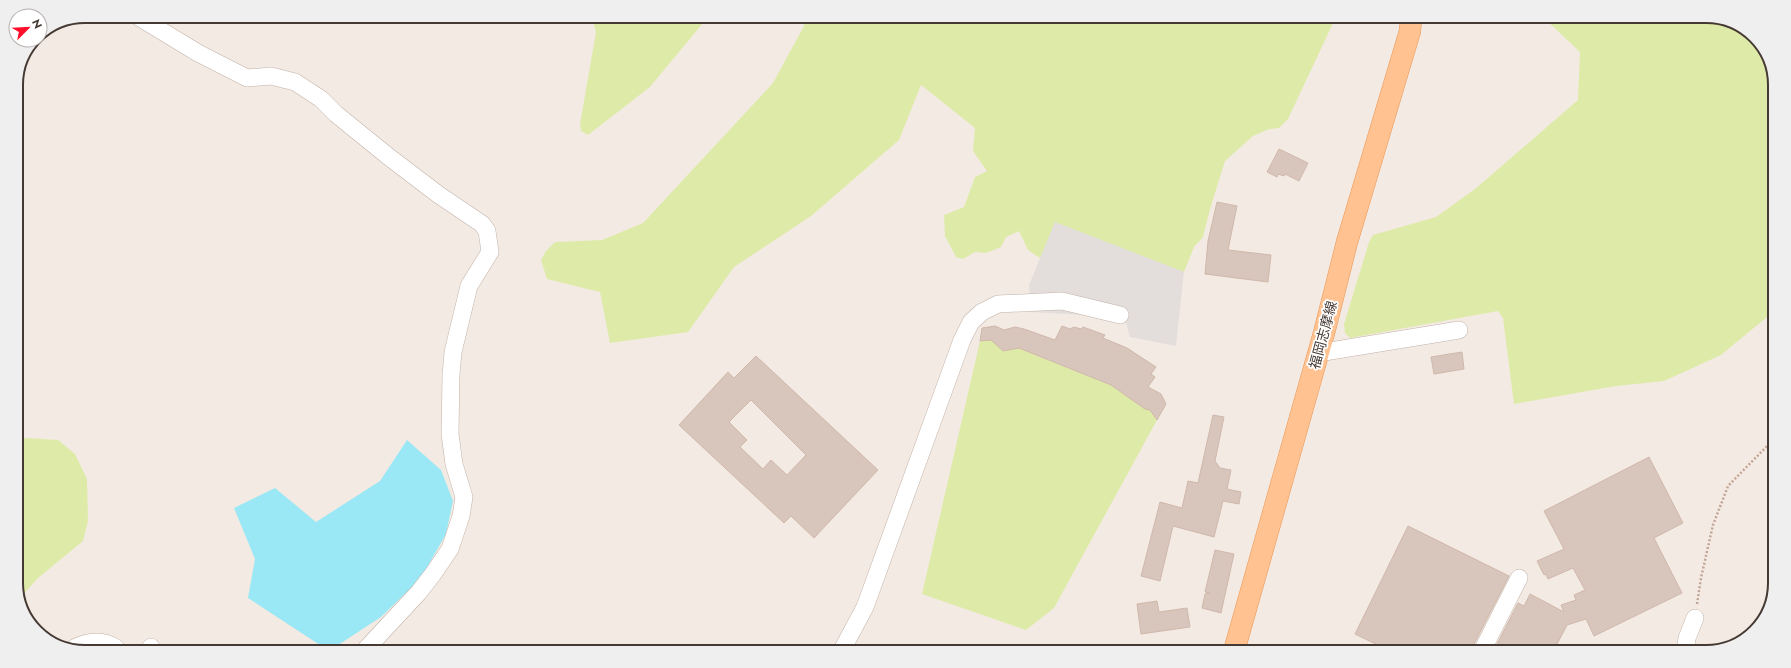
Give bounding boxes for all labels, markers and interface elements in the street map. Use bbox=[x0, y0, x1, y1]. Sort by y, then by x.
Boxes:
north arrow bbox=[8, 8, 48, 48]
text: N bbox=[28, 17, 46, 31]
street label: 福岡志摩線 bbox=[1304, 299, 1342, 371]

